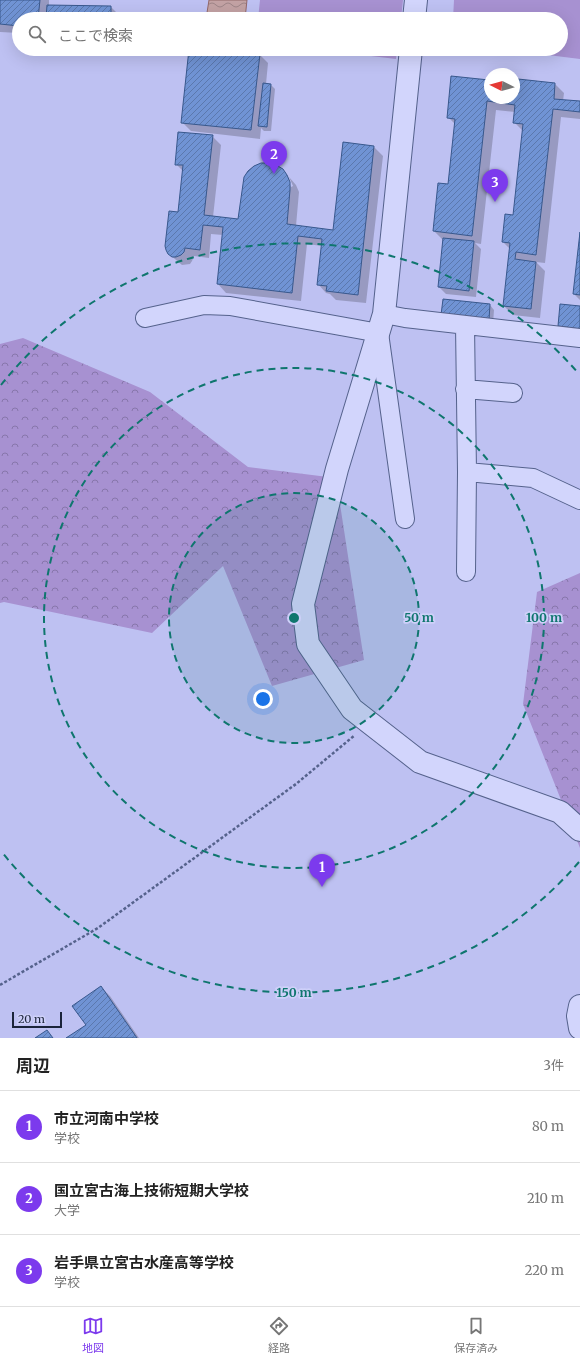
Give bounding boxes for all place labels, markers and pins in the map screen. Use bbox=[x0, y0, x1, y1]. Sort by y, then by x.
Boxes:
pin: 2 bbox=[261, 141, 287, 174]
pin: 3 bbox=[482, 169, 508, 202]
centre of rings bbox=[287, 611, 301, 625]
pin: 1 bbox=[309, 854, 335, 887]

